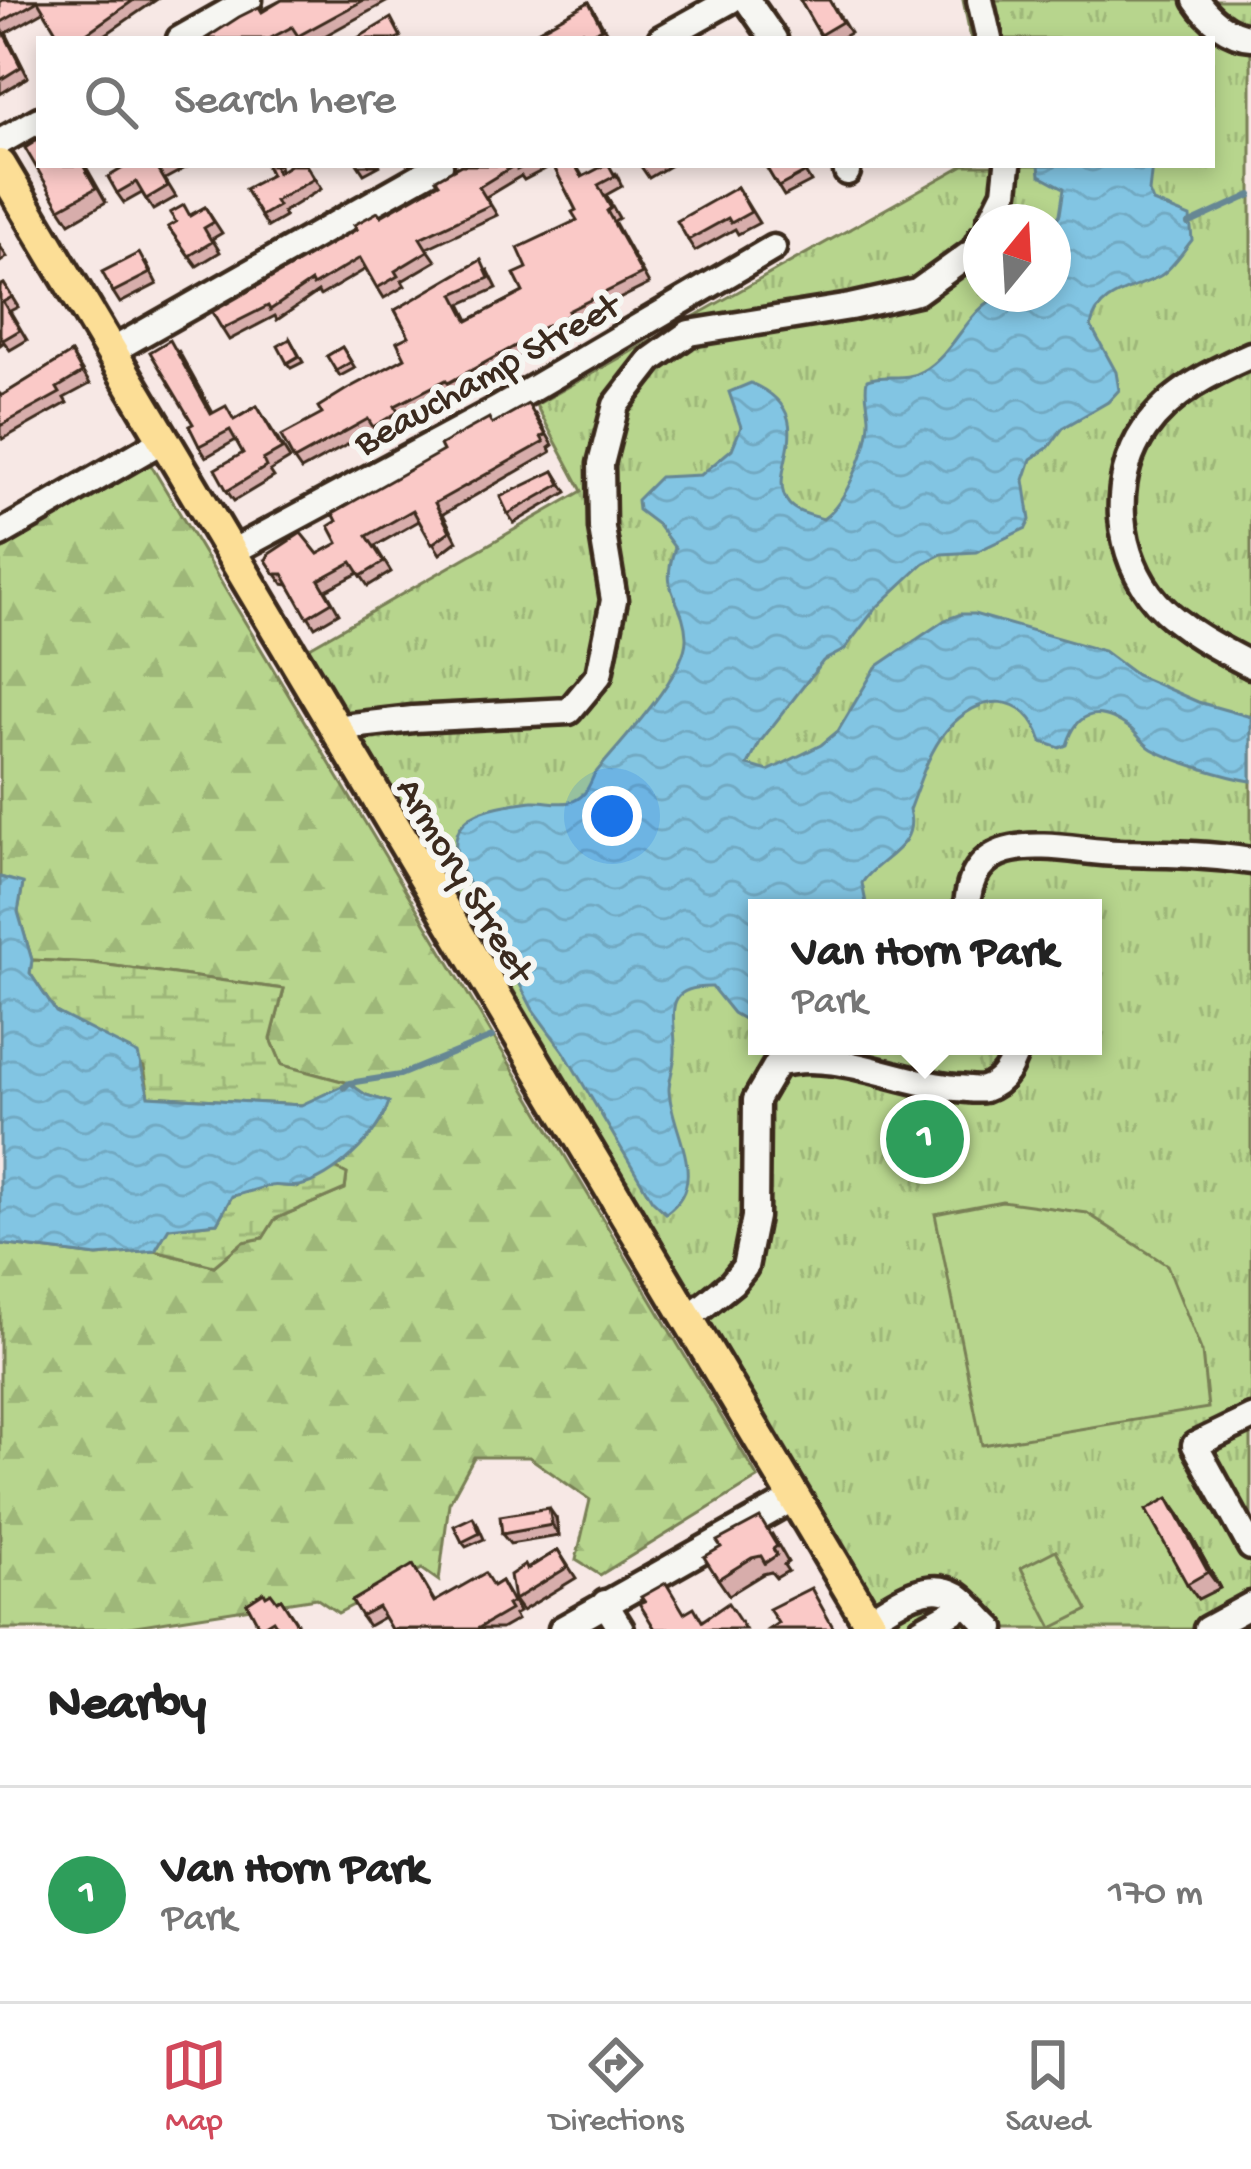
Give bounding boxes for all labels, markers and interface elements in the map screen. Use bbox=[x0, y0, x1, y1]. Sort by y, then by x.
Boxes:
search box bbox=[36, 36, 1215, 168]
icon: search bbox=[78, 69, 144, 135]
text: Search here bbox=[174, 76, 396, 129]
north arrow bbox=[963, 204, 1071, 312]
street label: Beauchamp Street bbox=[347, 284, 632, 469]
street label: Armory Street bbox=[383, 771, 543, 995]
your location bbox=[582, 786, 642, 846]
popup bbox=[748, 899, 1102, 1055]
text: Van Horn Park bbox=[793, 928, 1057, 981]
text: Park bbox=[793, 981, 867, 1027]
pin: 1 bbox=[886, 1094, 964, 1184]
text: Nearby bbox=[48, 1677, 206, 1737]
text: Van Horn Park bbox=[162, 1845, 427, 1898]
text: 1 bbox=[79, 1872, 95, 1918]
text: 170 m bbox=[1108, 1872, 1203, 1918]
text: Park bbox=[162, 1898, 236, 1944]
tab: Map bbox=[161, 2032, 227, 2142]
tab: Directions bbox=[549, 2032, 683, 2142]
tab: Saved bbox=[1005, 2032, 1090, 2142]

